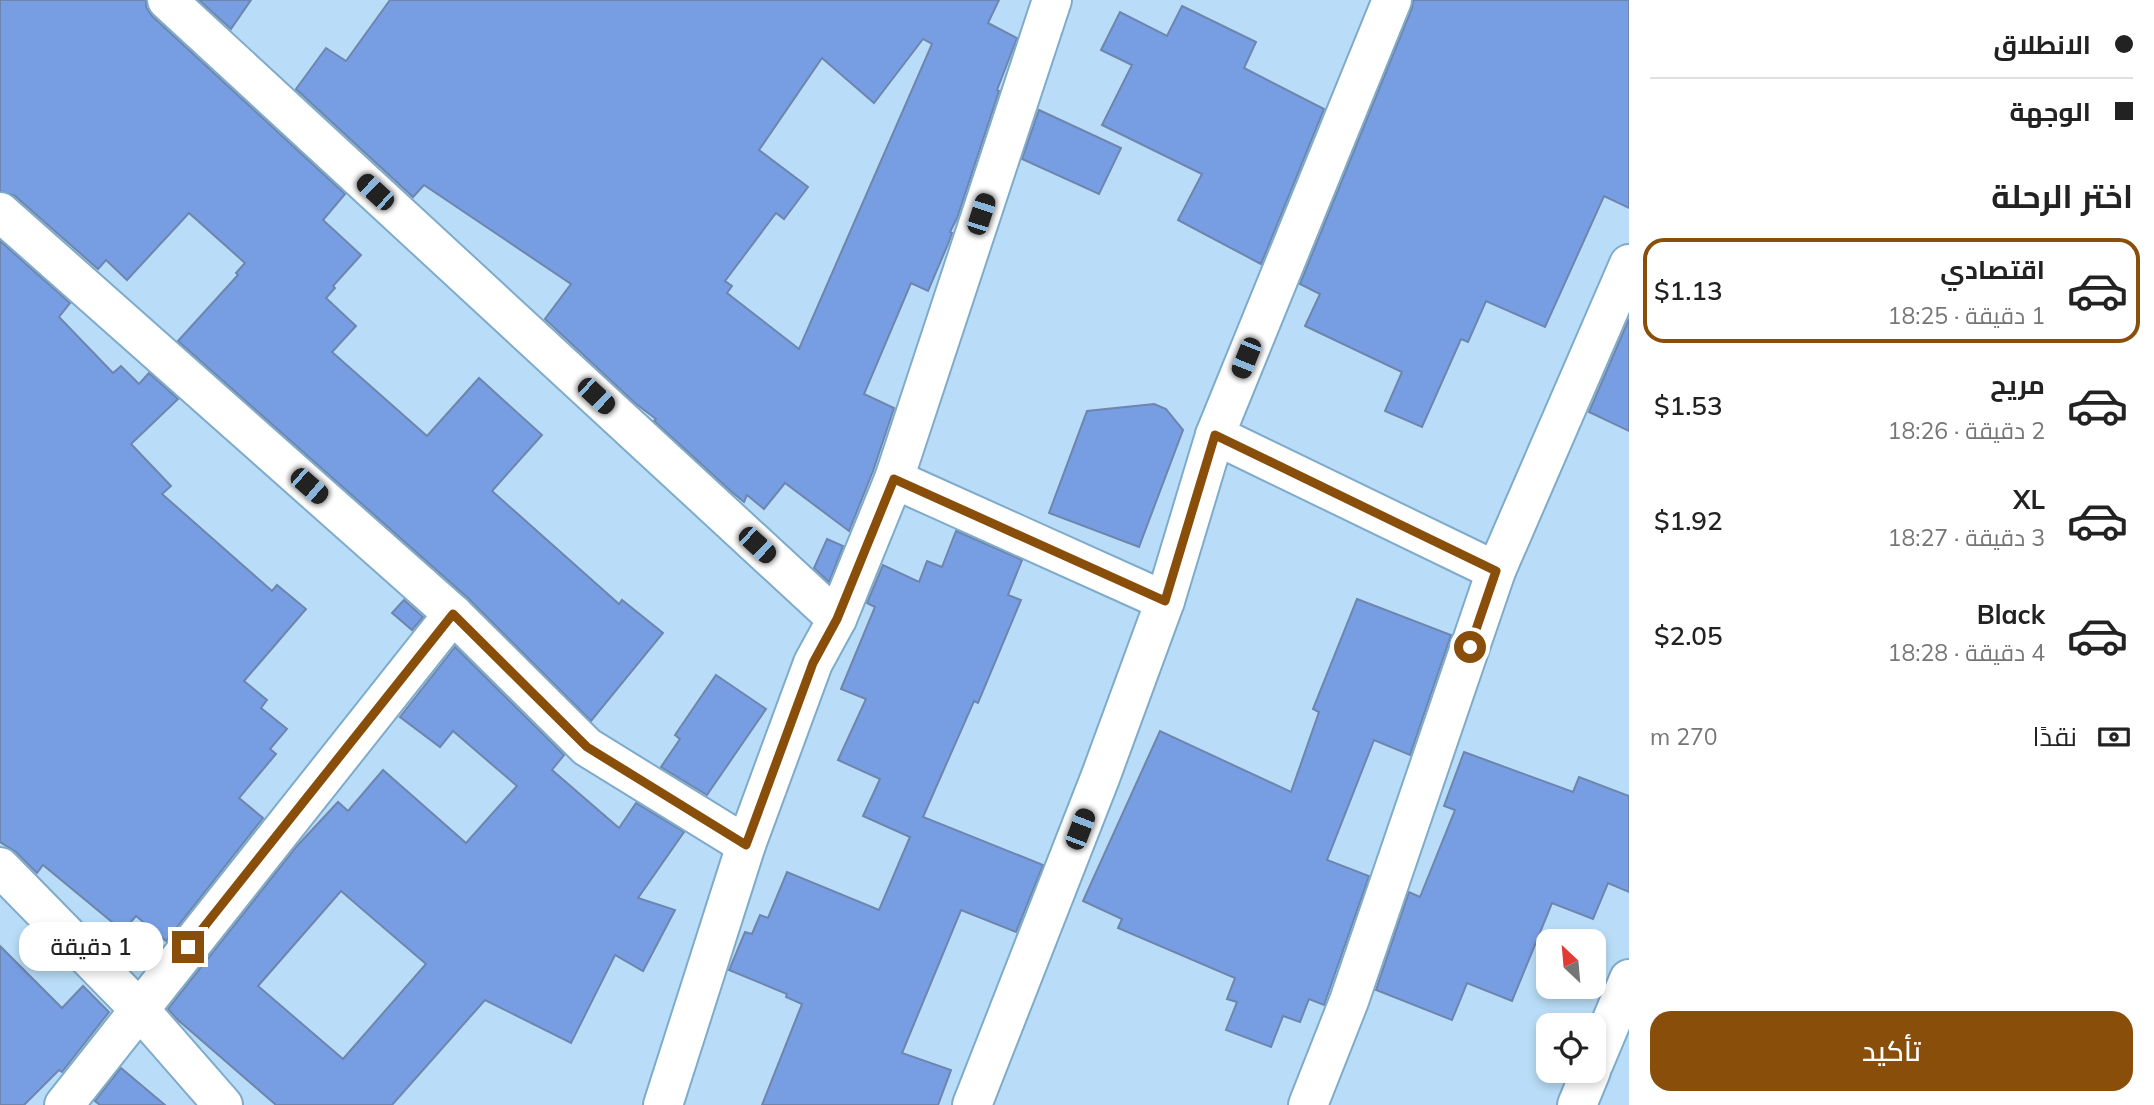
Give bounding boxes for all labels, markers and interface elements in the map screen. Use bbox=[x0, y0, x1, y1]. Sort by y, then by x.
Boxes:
text: الانطلاق bbox=[1993, 28, 2091, 61]
text: الوجهة bbox=[2010, 95, 2091, 128]
car bbox=[353, 170, 398, 214]
text: اختر الرحلة bbox=[1991, 176, 2133, 216]
car bbox=[965, 191, 998, 237]
text: اقتصادي bbox=[1940, 253, 2045, 286]
icon: car bbox=[2066, 259, 2129, 322]
text: $1.13 bbox=[1654, 274, 1723, 307]
text: 1 دقيقة · 18:25 bbox=[1888, 301, 2045, 330]
car bbox=[1229, 335, 1264, 381]
text: مريح bbox=[1990, 368, 2045, 401]
car bbox=[574, 374, 619, 418]
icon: car bbox=[2066, 374, 2129, 437]
text: $1.53 bbox=[1654, 389, 1723, 422]
text: 2 دقيقة · 18:26 bbox=[1888, 416, 2045, 445]
car bbox=[287, 464, 332, 508]
text: XL bbox=[2013, 483, 2045, 516]
icon: car bbox=[2066, 489, 2129, 552]
text: $1.92 bbox=[1654, 504, 1723, 537]
car bbox=[735, 523, 780, 567]
text: 3 دقيقة · 18:27 bbox=[1888, 523, 2045, 552]
text: Black bbox=[1977, 598, 2045, 631]
icon: car bbox=[2066, 604, 2129, 667]
text: $2.05 bbox=[1654, 619, 1723, 652]
route start bbox=[1454, 631, 1486, 663]
text: 4 دقيقة · 18:28 bbox=[1888, 638, 2045, 667]
icon: cash bbox=[2095, 718, 2133, 756]
text: نقدًا bbox=[2033, 720, 2077, 753]
text: 270 m bbox=[1650, 722, 1718, 751]
car bbox=[1063, 806, 1098, 852]
callout: 1 دقيقة bbox=[20, 922, 164, 972]
north arrow bbox=[1536, 929, 1606, 999]
map controls bbox=[1536, 929, 1606, 1083]
route end bbox=[172, 931, 204, 963]
text: 1 دقيقة bbox=[50, 932, 132, 961]
button: تأكيد bbox=[1650, 1011, 2133, 1091]
button: locate bbox=[1536, 1013, 1606, 1083]

